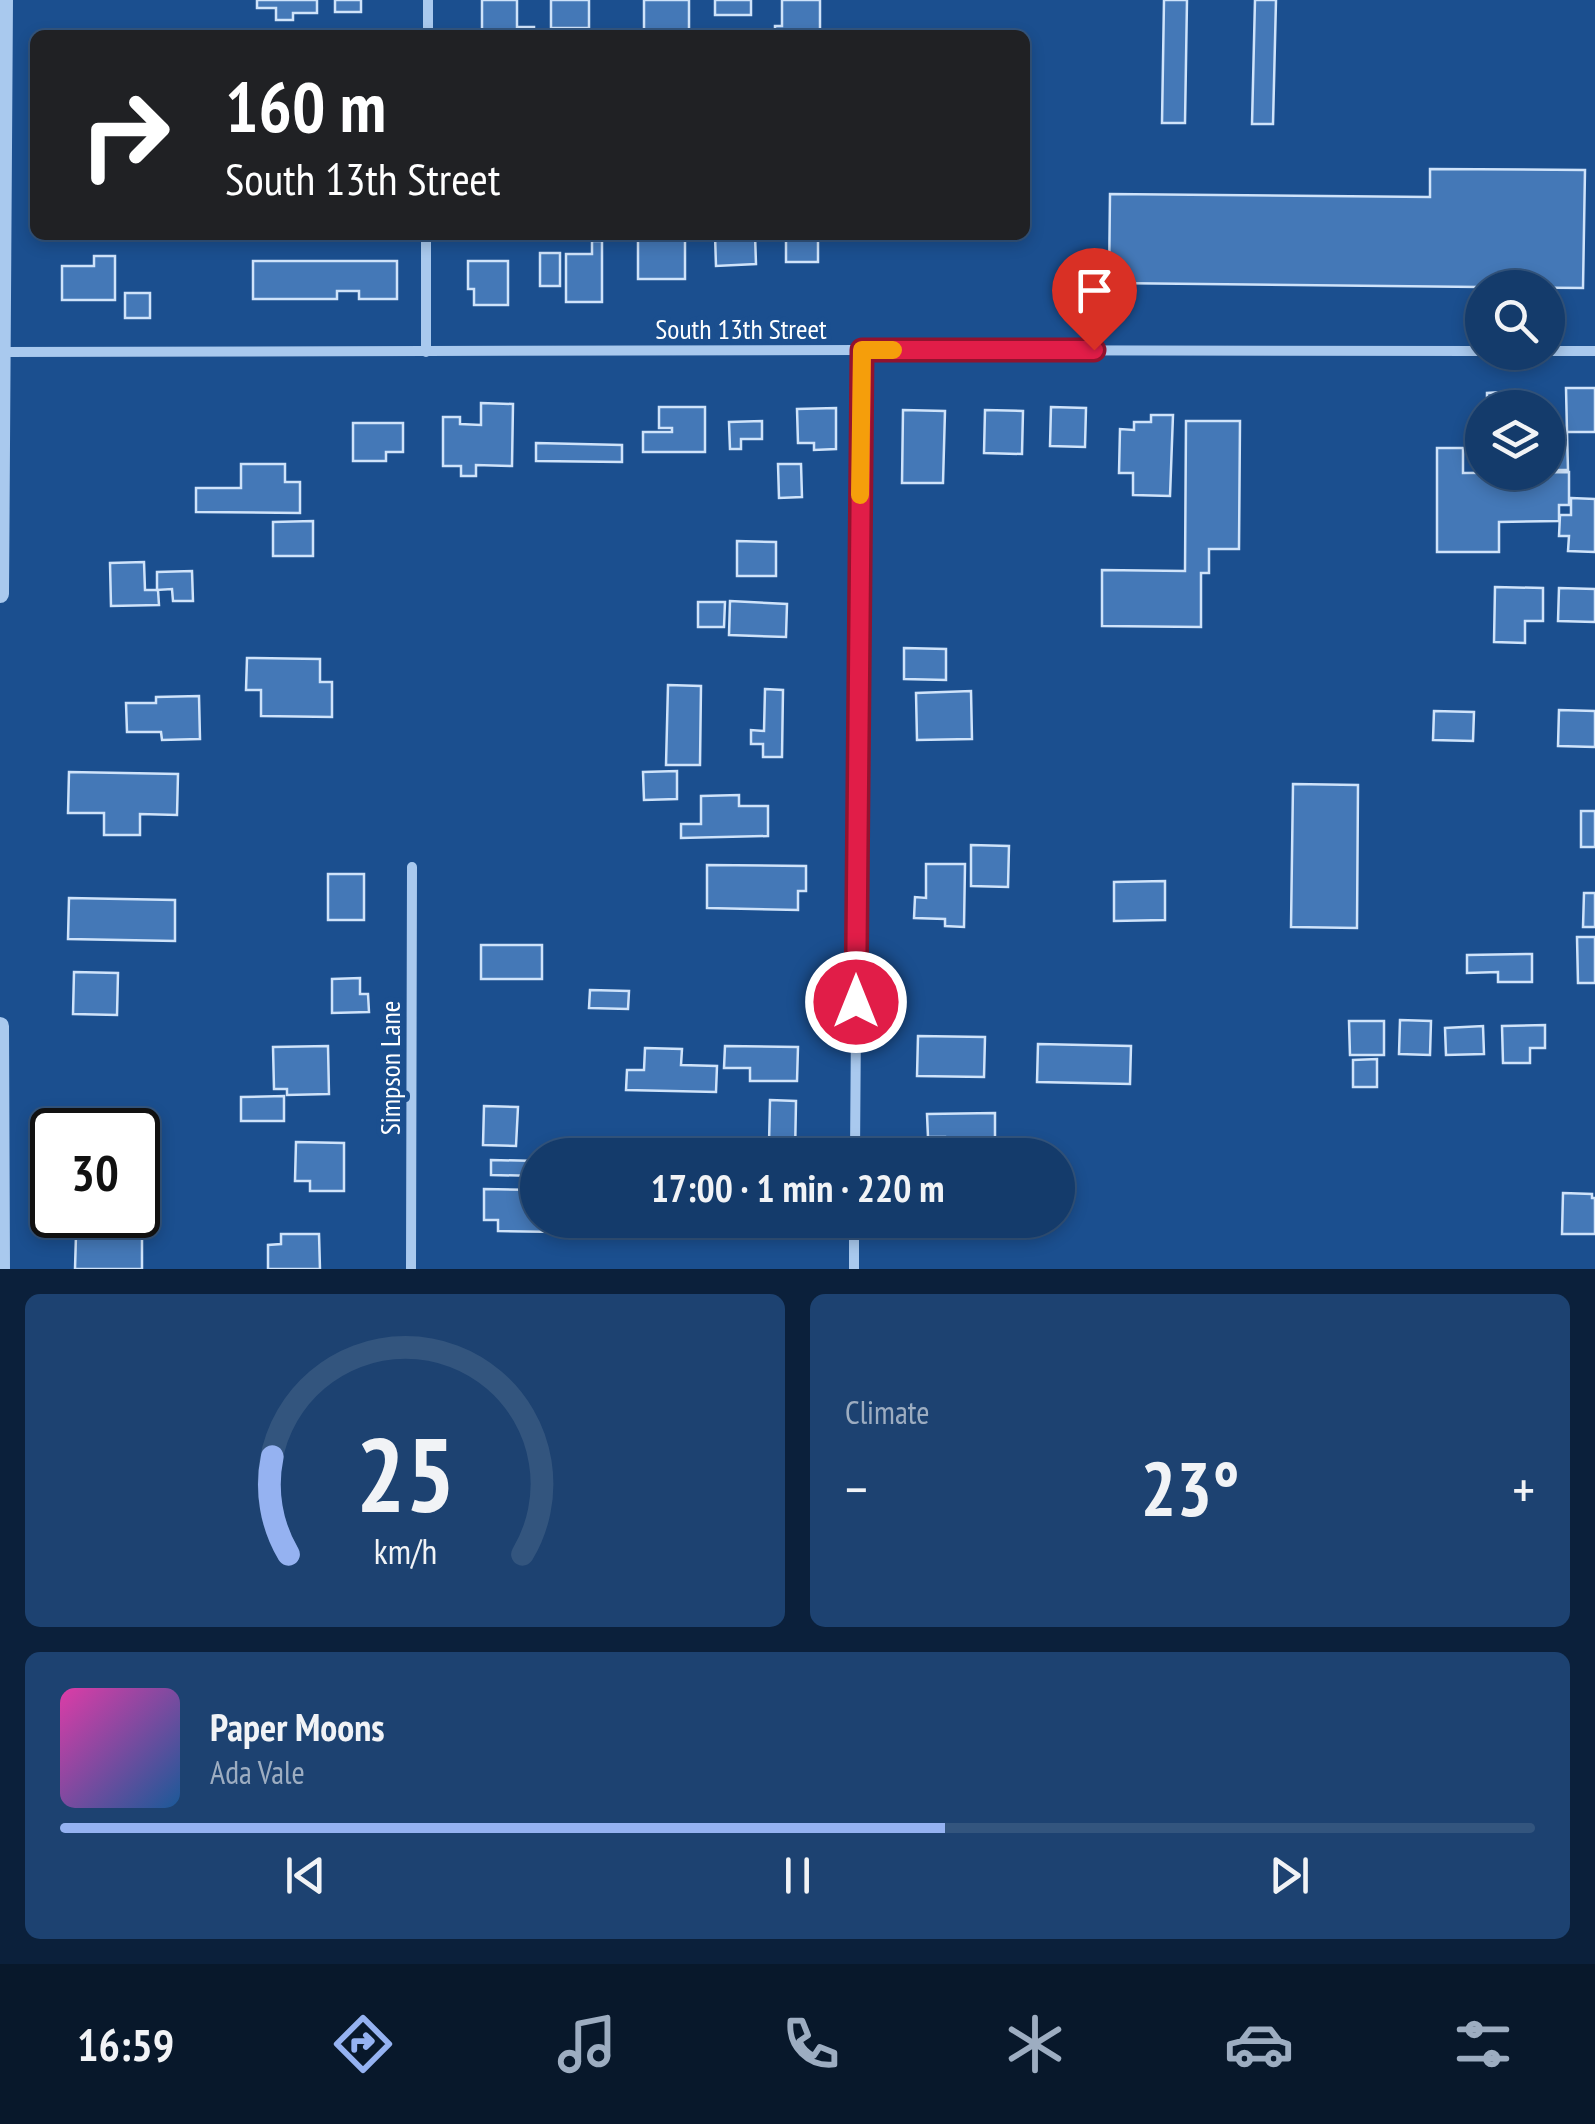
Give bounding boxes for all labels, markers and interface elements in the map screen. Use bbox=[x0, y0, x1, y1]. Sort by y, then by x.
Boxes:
text: 160 m bbox=[225, 61, 386, 151]
icon: right bbox=[60, 70, 190, 200]
text: South 13th Street bbox=[225, 149, 500, 207]
pin bbox=[1052, 248, 1137, 351]
icon: arrive bbox=[1067, 263, 1122, 318]
map controls bbox=[1465, 270, 1565, 490]
button: search bbox=[1465, 270, 1565, 370]
street label: South 13th Street bbox=[655, 310, 827, 347]
button: layers bbox=[1465, 390, 1565, 490]
position arrow bbox=[804, 950, 908, 1054]
street label: Simpson Lane bbox=[371, 1001, 408, 1135]
speed limit sign: 30 bbox=[30, 1108, 160, 1238]
text: 17:00 · 1 min · 220 m bbox=[651, 1163, 944, 1212]
text: Climate bbox=[845, 1391, 929, 1433]
text: 25 bbox=[355, 1406, 455, 1541]
text: 23° bbox=[1140, 1440, 1240, 1537]
text: − bbox=[845, 1453, 868, 1524]
text: + bbox=[1512, 1453, 1535, 1524]
text: km/h bbox=[373, 1528, 437, 1574]
text: Paper Moons bbox=[210, 1702, 385, 1751]
text: Ada Vale bbox=[210, 1751, 305, 1793]
icon: previous bbox=[278, 1848, 333, 1903]
icon: pause bbox=[770, 1848, 825, 1903]
icon: next bbox=[1262, 1848, 1317, 1903]
icon: directions bbox=[328, 2009, 398, 2079]
icon: music bbox=[552, 2009, 622, 2079]
icon: phone bbox=[776, 2009, 846, 2079]
icon: climate bbox=[1000, 2009, 1070, 2079]
icon: car bbox=[1224, 2009, 1294, 2079]
icon: filters bbox=[1448, 2009, 1518, 2079]
text: 16:59 bbox=[77, 2015, 174, 2073]

